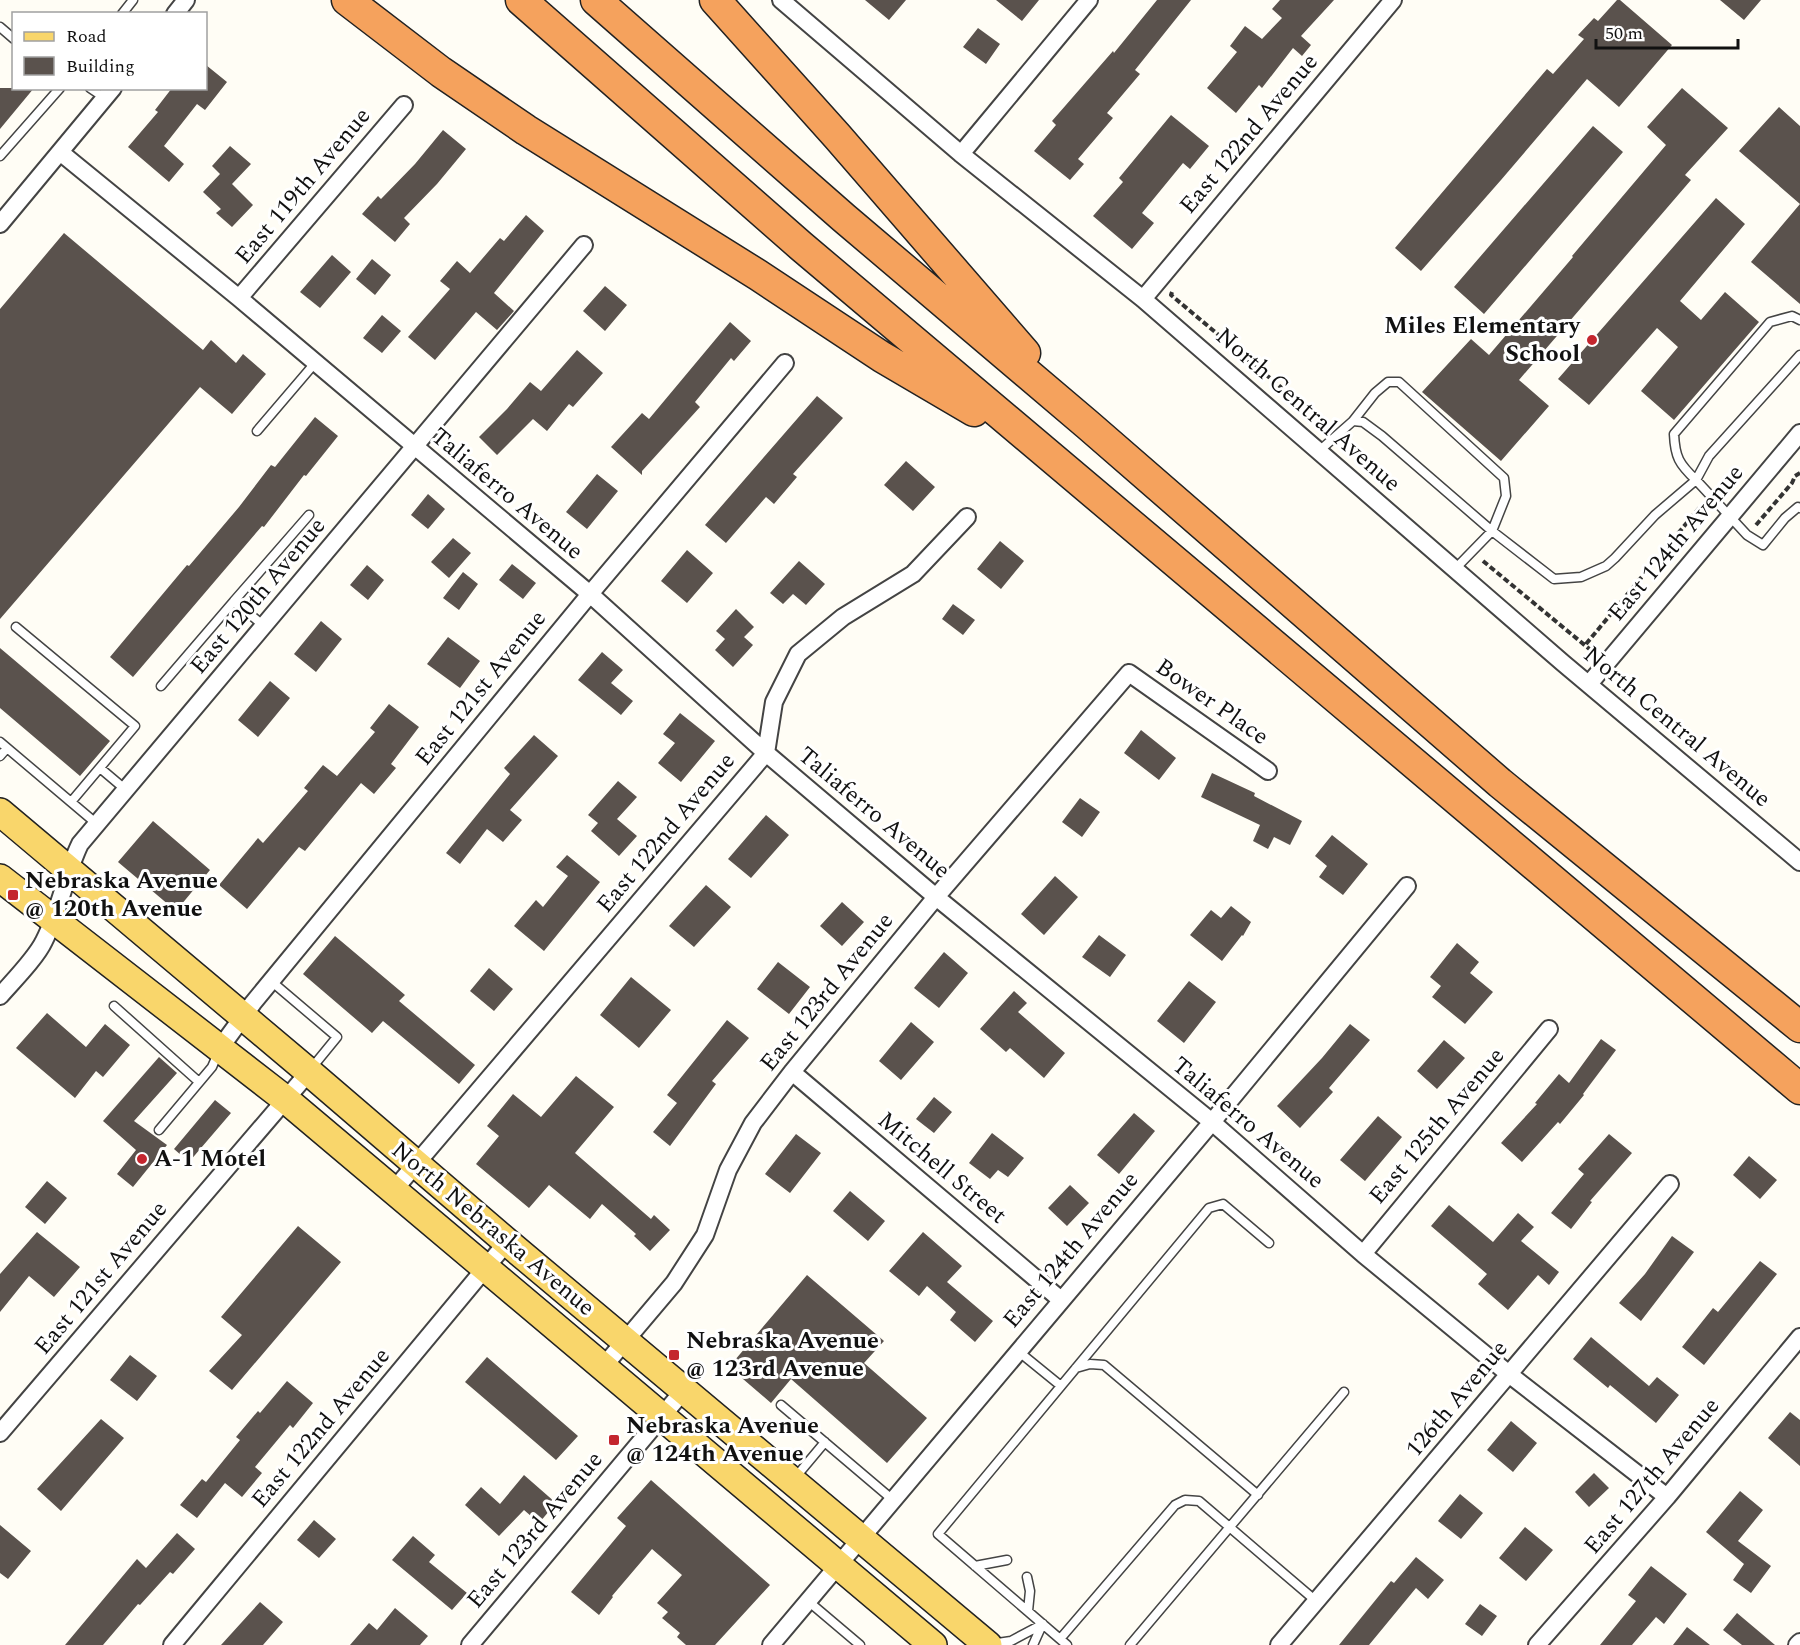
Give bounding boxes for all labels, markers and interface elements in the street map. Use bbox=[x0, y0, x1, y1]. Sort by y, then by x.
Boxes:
legend bbox=[12, 12, 207, 90]
scale bar bbox=[1596, 12, 1738, 50]
text: 50 m bbox=[1605, 20, 1643, 47]
text: Road bbox=[66, 23, 107, 50]
street label: East 122nd Avenue bbox=[1171, 46, 1327, 222]
text: Building bbox=[66, 53, 135, 80]
street label: East 119th Avenue bbox=[226, 99, 380, 273]
place label: Miles Elementary School bbox=[1384, 308, 1582, 372]
street label: North Central Avenue bbox=[1207, 319, 1409, 501]
marker: Miles Elementary School bbox=[1585, 333, 1599, 347]
street label: Taliaferro Avenue bbox=[423, 419, 591, 569]
street label: East 124th Avenue bbox=[1599, 456, 1753, 630]
street label: East 120th Avenue bbox=[181, 509, 335, 683]
street label: East 121st Avenue bbox=[407, 602, 555, 774]
street label: North Central Avenue bbox=[1575, 638, 1779, 816]
street label: Bower Place bbox=[1148, 650, 1276, 754]
street label: Taliaferro Avenue bbox=[790, 738, 958, 888]
street label: East 122nd Avenue bbox=[588, 745, 744, 921]
place label: Nebraska Avenue @ 120th Avenue bbox=[25, 863, 218, 927]
marker: Nebraska Avenue @ 120th Avenue bbox=[6, 888, 20, 902]
street label: East 123rd Avenue bbox=[751, 904, 903, 1080]
street label: East 125th Avenue bbox=[1360, 1039, 1514, 1213]
street label: Taliaferro Avenue bbox=[1164, 1048, 1332, 1198]
street label: Mitchell Street bbox=[869, 1103, 1015, 1233]
street label: North Nebraska Avenue bbox=[383, 1133, 603, 1325]
place label: A-1 Motel bbox=[154, 1141, 266, 1177]
marker: A-1 Motel bbox=[135, 1152, 149, 1166]
street label: East 124th Avenue bbox=[994, 1163, 1148, 1337]
street label: East 121st Avenue bbox=[26, 1193, 176, 1363]
place label: Nebraska Avenue @ 123rd Avenue bbox=[686, 1323, 879, 1387]
street label: 126th Avenue bbox=[1397, 1332, 1517, 1466]
street label: East 122nd Avenue bbox=[243, 1340, 399, 1516]
marker: Nebraska Avenue @ 123rd Avenue bbox=[667, 1348, 681, 1362]
street label: East 127th Avenue bbox=[1575, 1389, 1729, 1563]
place label: Nebraska Avenue @ 124th Avenue bbox=[626, 1408, 819, 1472]
marker: Nebraska Avenue @ 124th Avenue bbox=[607, 1433, 621, 1447]
street label: East 123rd Avenue bbox=[458, 1443, 612, 1617]

